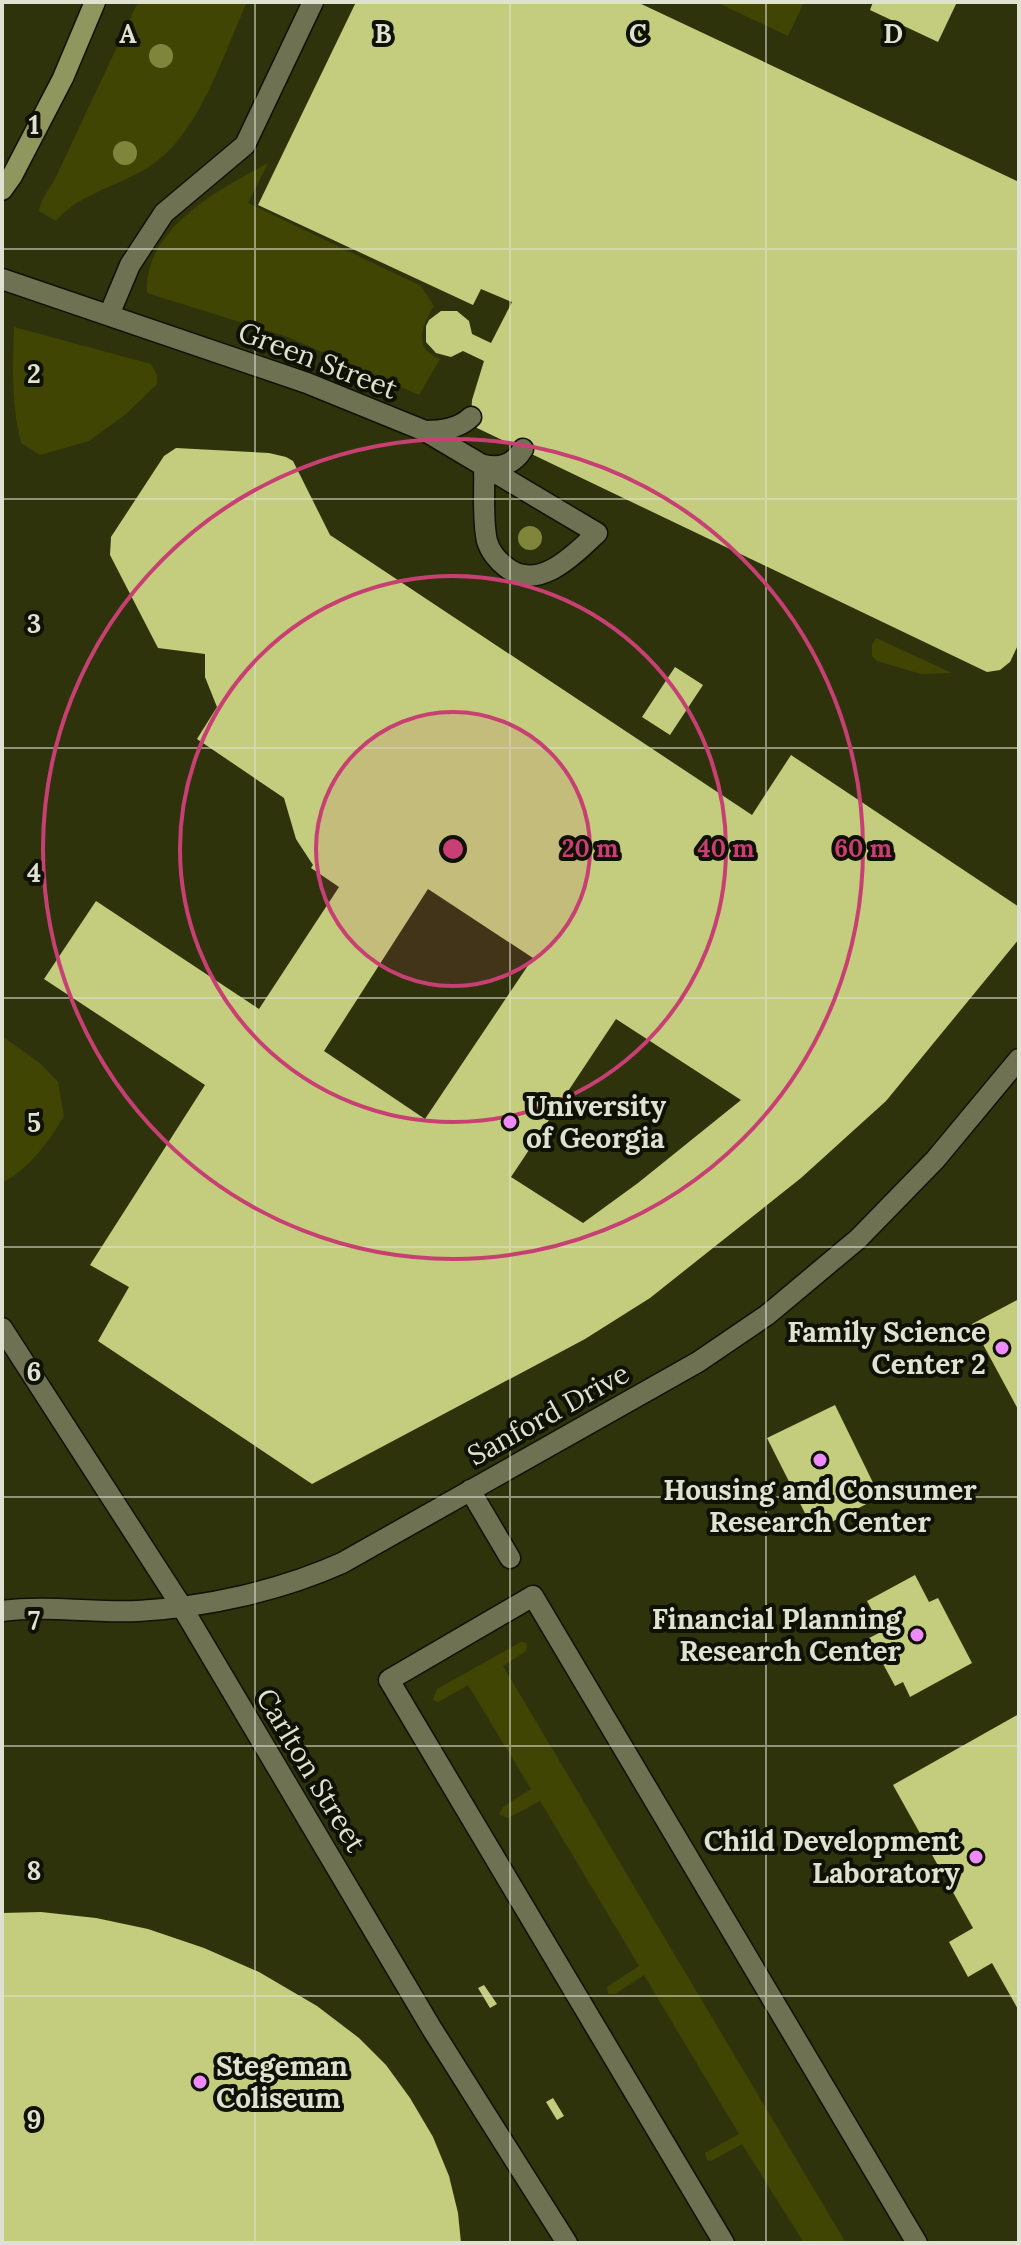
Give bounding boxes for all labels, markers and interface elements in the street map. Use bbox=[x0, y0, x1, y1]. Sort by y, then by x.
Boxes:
text: A bbox=[119, 17, 137, 50]
text: B bbox=[374, 17, 392, 50]
text: C bbox=[629, 17, 647, 50]
text: D bbox=[883, 17, 903, 50]
text: 1 bbox=[29, 108, 39, 141]
street label: Green Street bbox=[234, 313, 403, 407]
text: 2 bbox=[27, 357, 41, 390]
text: 3 bbox=[27, 607, 41, 640]
text: 20 m bbox=[562, 833, 618, 864]
text: 40 m bbox=[698, 833, 754, 864]
text: 60 m bbox=[834, 833, 892, 864]
centre of rings bbox=[439, 835, 467, 863]
text: 4 bbox=[27, 856, 41, 889]
place label: University of Georgia bbox=[526, 1088, 667, 1156]
text: 5 bbox=[27, 1106, 41, 1139]
marker: University of Georgia bbox=[501, 1113, 519, 1131]
place label: Family Science Center 2 bbox=[787, 1314, 986, 1382]
marker: Family Science Center 2 bbox=[993, 1339, 1011, 1357]
text: 6 bbox=[27, 1355, 41, 1388]
street label: Sanford Drive bbox=[461, 1355, 635, 1473]
marker: Housing and Consumer Research Center bbox=[811, 1451, 829, 1469]
place label: Housing and Consumer Research Center bbox=[663, 1472, 977, 1540]
place label: Financial Planning Research Center bbox=[652, 1601, 902, 1669]
text: 7 bbox=[28, 1604, 40, 1637]
marker: Financial Planning Research Center bbox=[908, 1626, 926, 1644]
street label: Carlton Street bbox=[248, 1682, 374, 1859]
place label: Child Development Laboratory bbox=[704, 1823, 961, 1891]
marker: Child Development Laboratory bbox=[967, 1848, 985, 1866]
text: 8 bbox=[27, 1854, 41, 1887]
place label: Stegeman Coliseum bbox=[216, 2048, 348, 2116]
marker: Stegeman Coliseum bbox=[191, 2073, 209, 2091]
text: 9 bbox=[27, 2103, 41, 2136]

